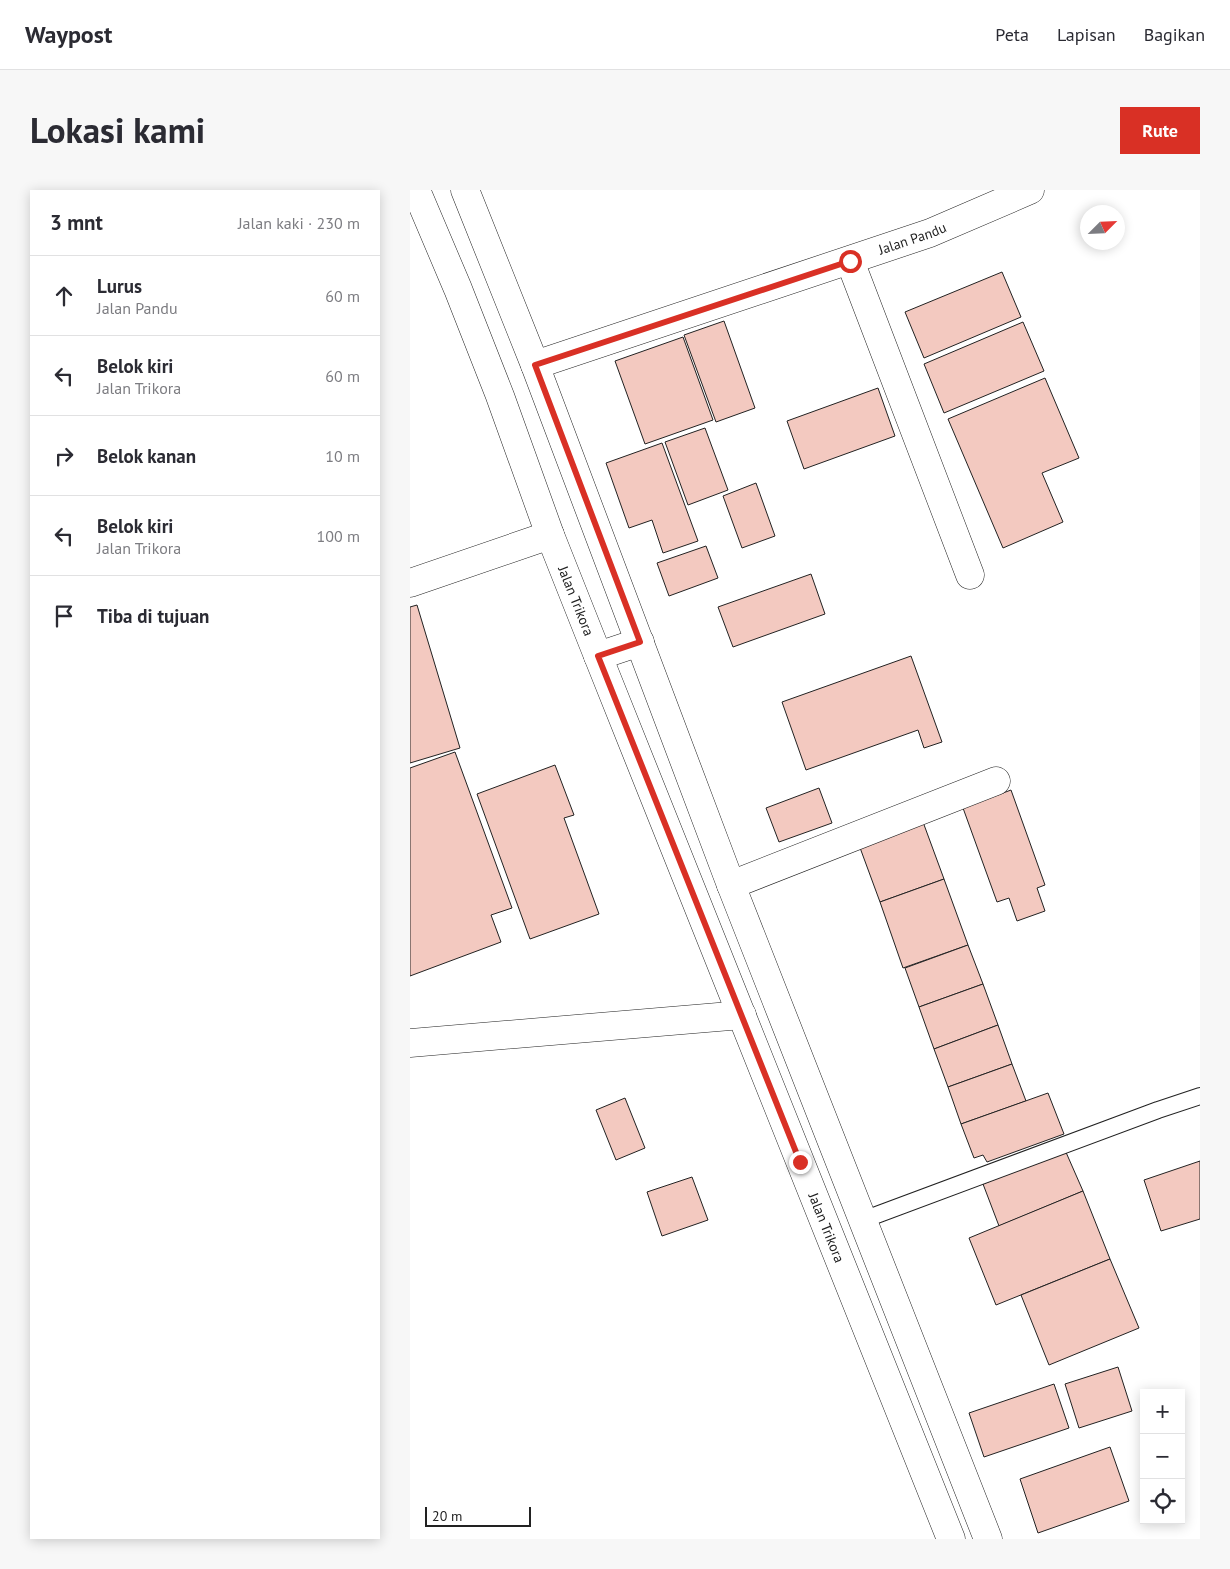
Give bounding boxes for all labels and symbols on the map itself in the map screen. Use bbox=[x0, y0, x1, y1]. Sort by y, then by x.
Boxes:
north arrow bbox=[1080, 205, 1125, 250]
street label: Jalan Pandu bbox=[875, 218, 949, 259]
route start bbox=[839, 250, 862, 273]
street label: Jalan Trikora bbox=[554, 562, 598, 638]
route end bbox=[789, 1151, 812, 1174]
street label: Jalan Trikora bbox=[804, 1189, 849, 1265]
scale bar bbox=[425, 1504, 531, 1527]

